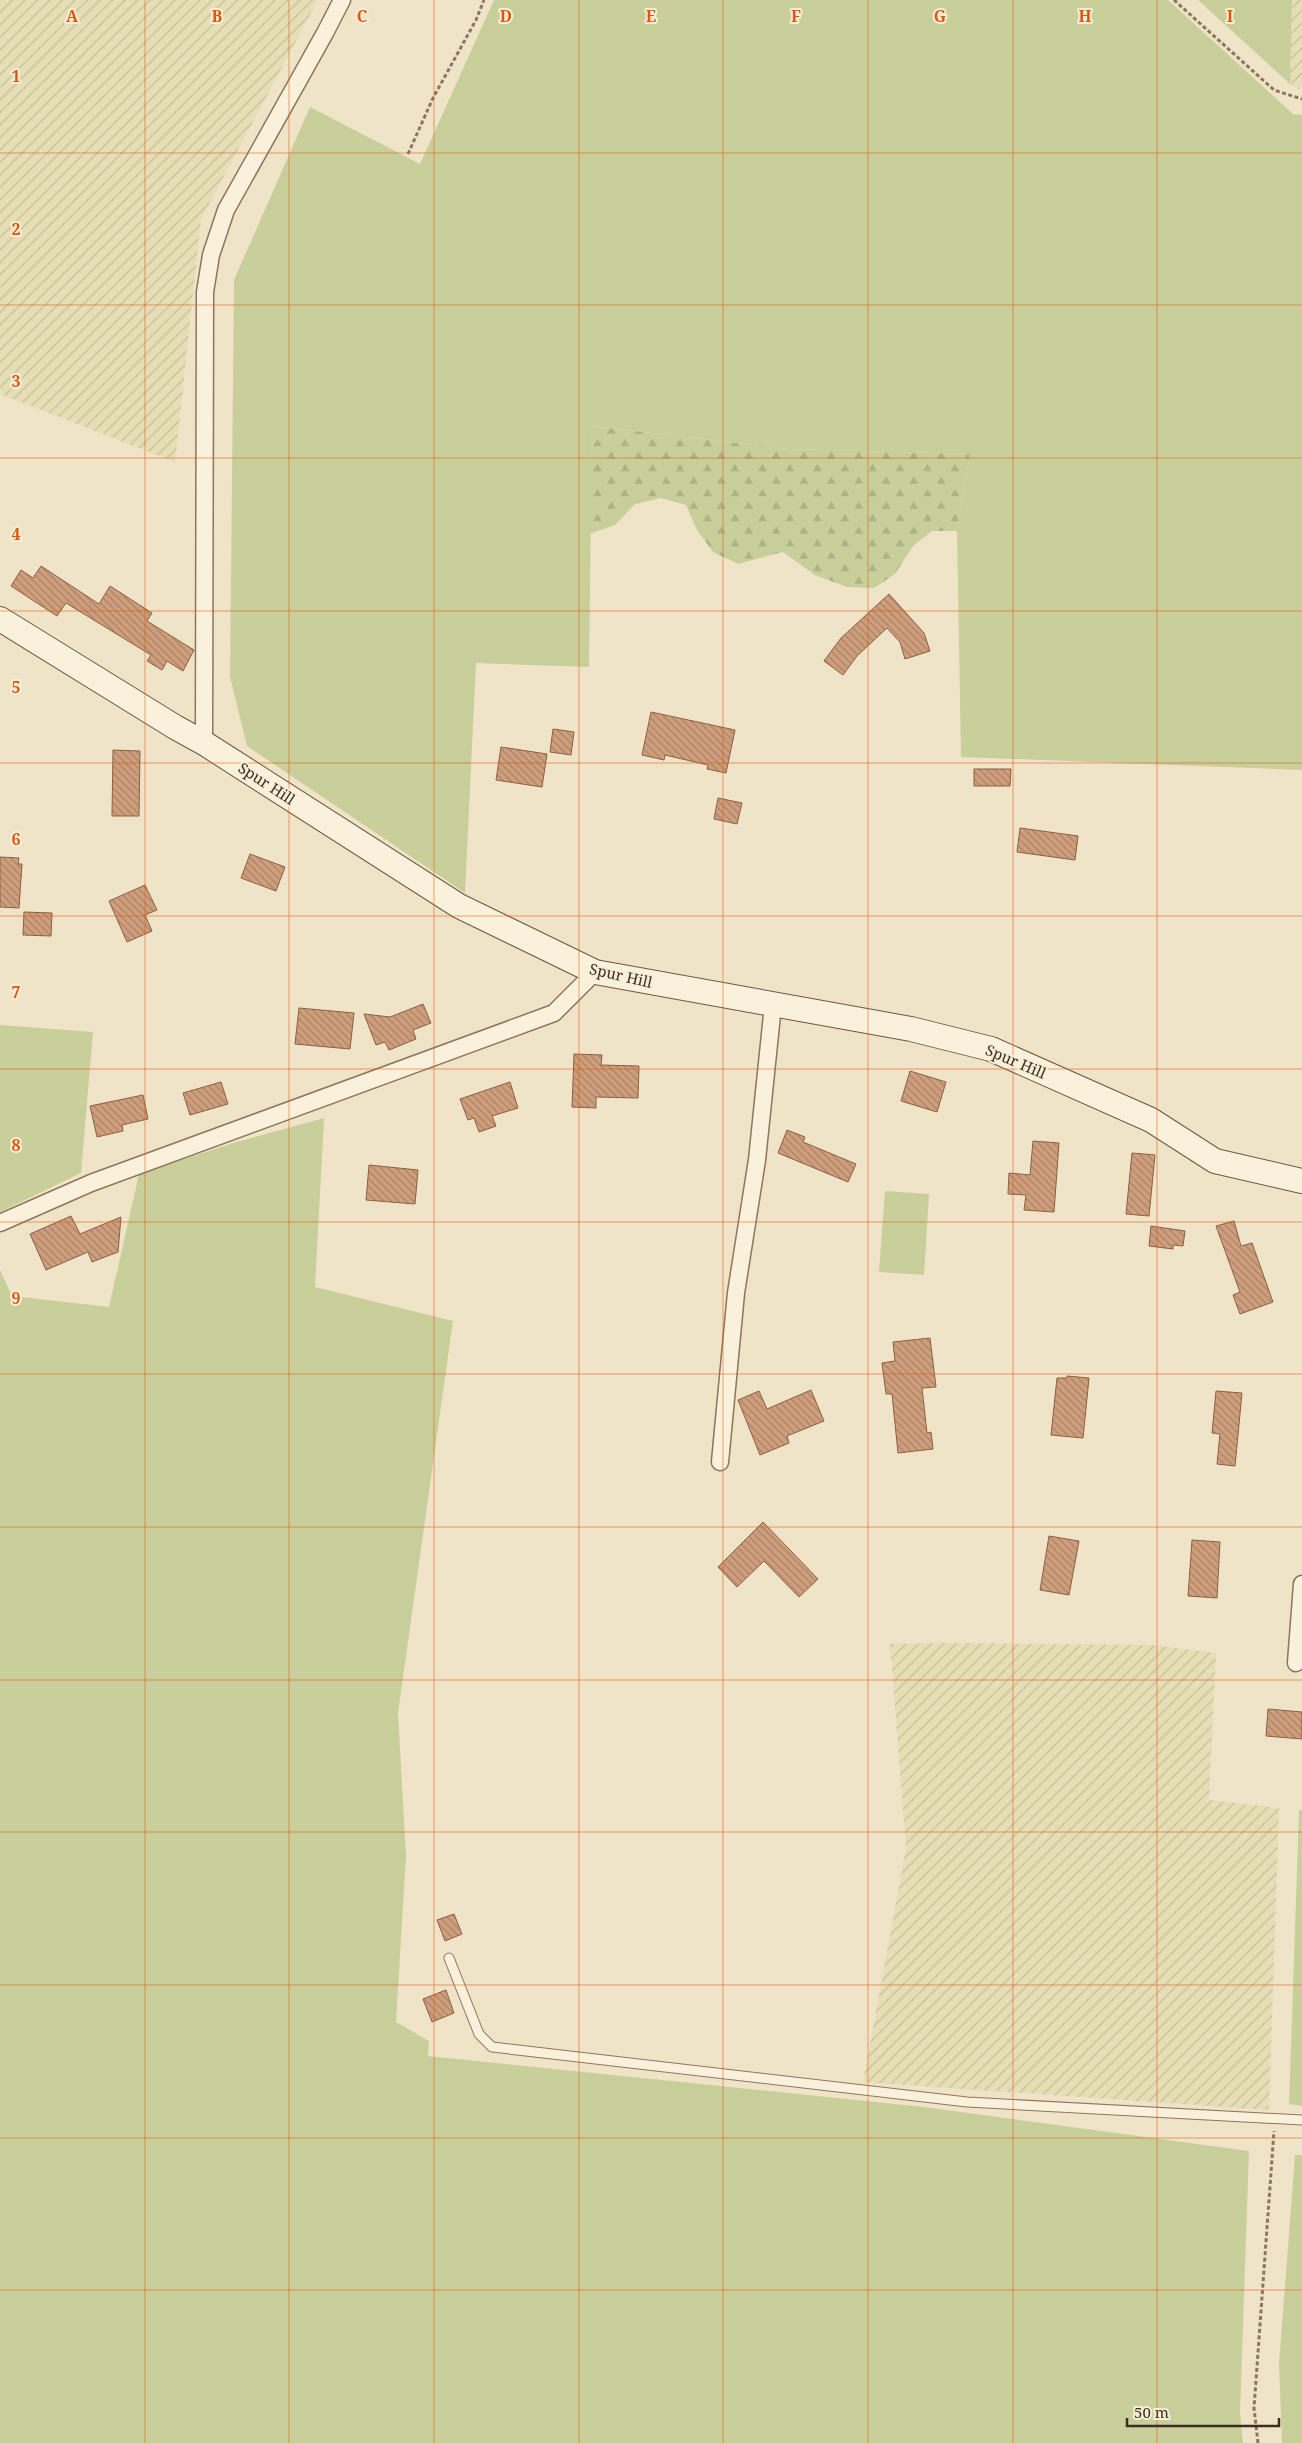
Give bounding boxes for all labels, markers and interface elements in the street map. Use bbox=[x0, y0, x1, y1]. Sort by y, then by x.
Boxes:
text: A bbox=[66, 5, 79, 27]
text: B bbox=[212, 5, 223, 27]
text: C bbox=[357, 5, 368, 27]
text: D bbox=[500, 5, 512, 27]
text: E bbox=[646, 5, 656, 27]
text: F bbox=[791, 5, 801, 27]
text: G bbox=[934, 5, 946, 27]
text: H bbox=[1078, 5, 1092, 27]
text: I bbox=[1227, 5, 1233, 27]
text: 1 bbox=[11, 65, 21, 87]
text: 2 bbox=[11, 218, 21, 240]
text: 3 bbox=[11, 370, 21, 392]
text: 4 bbox=[11, 523, 21, 545]
text: 5 bbox=[11, 676, 21, 698]
street label: Spur Hill bbox=[235, 757, 300, 809]
text: 6 bbox=[11, 828, 21, 850]
street label: Spur Hill bbox=[588, 958, 655, 992]
text: 7 bbox=[11, 981, 21, 1003]
street label: Spur Hill bbox=[983, 1039, 1050, 1083]
text: 8 bbox=[11, 1134, 21, 1156]
text: 9 bbox=[11, 1287, 21, 1309]
scale bar bbox=[1127, 2396, 1280, 2428]
text: 50 m bbox=[1134, 2402, 1169, 2422]

